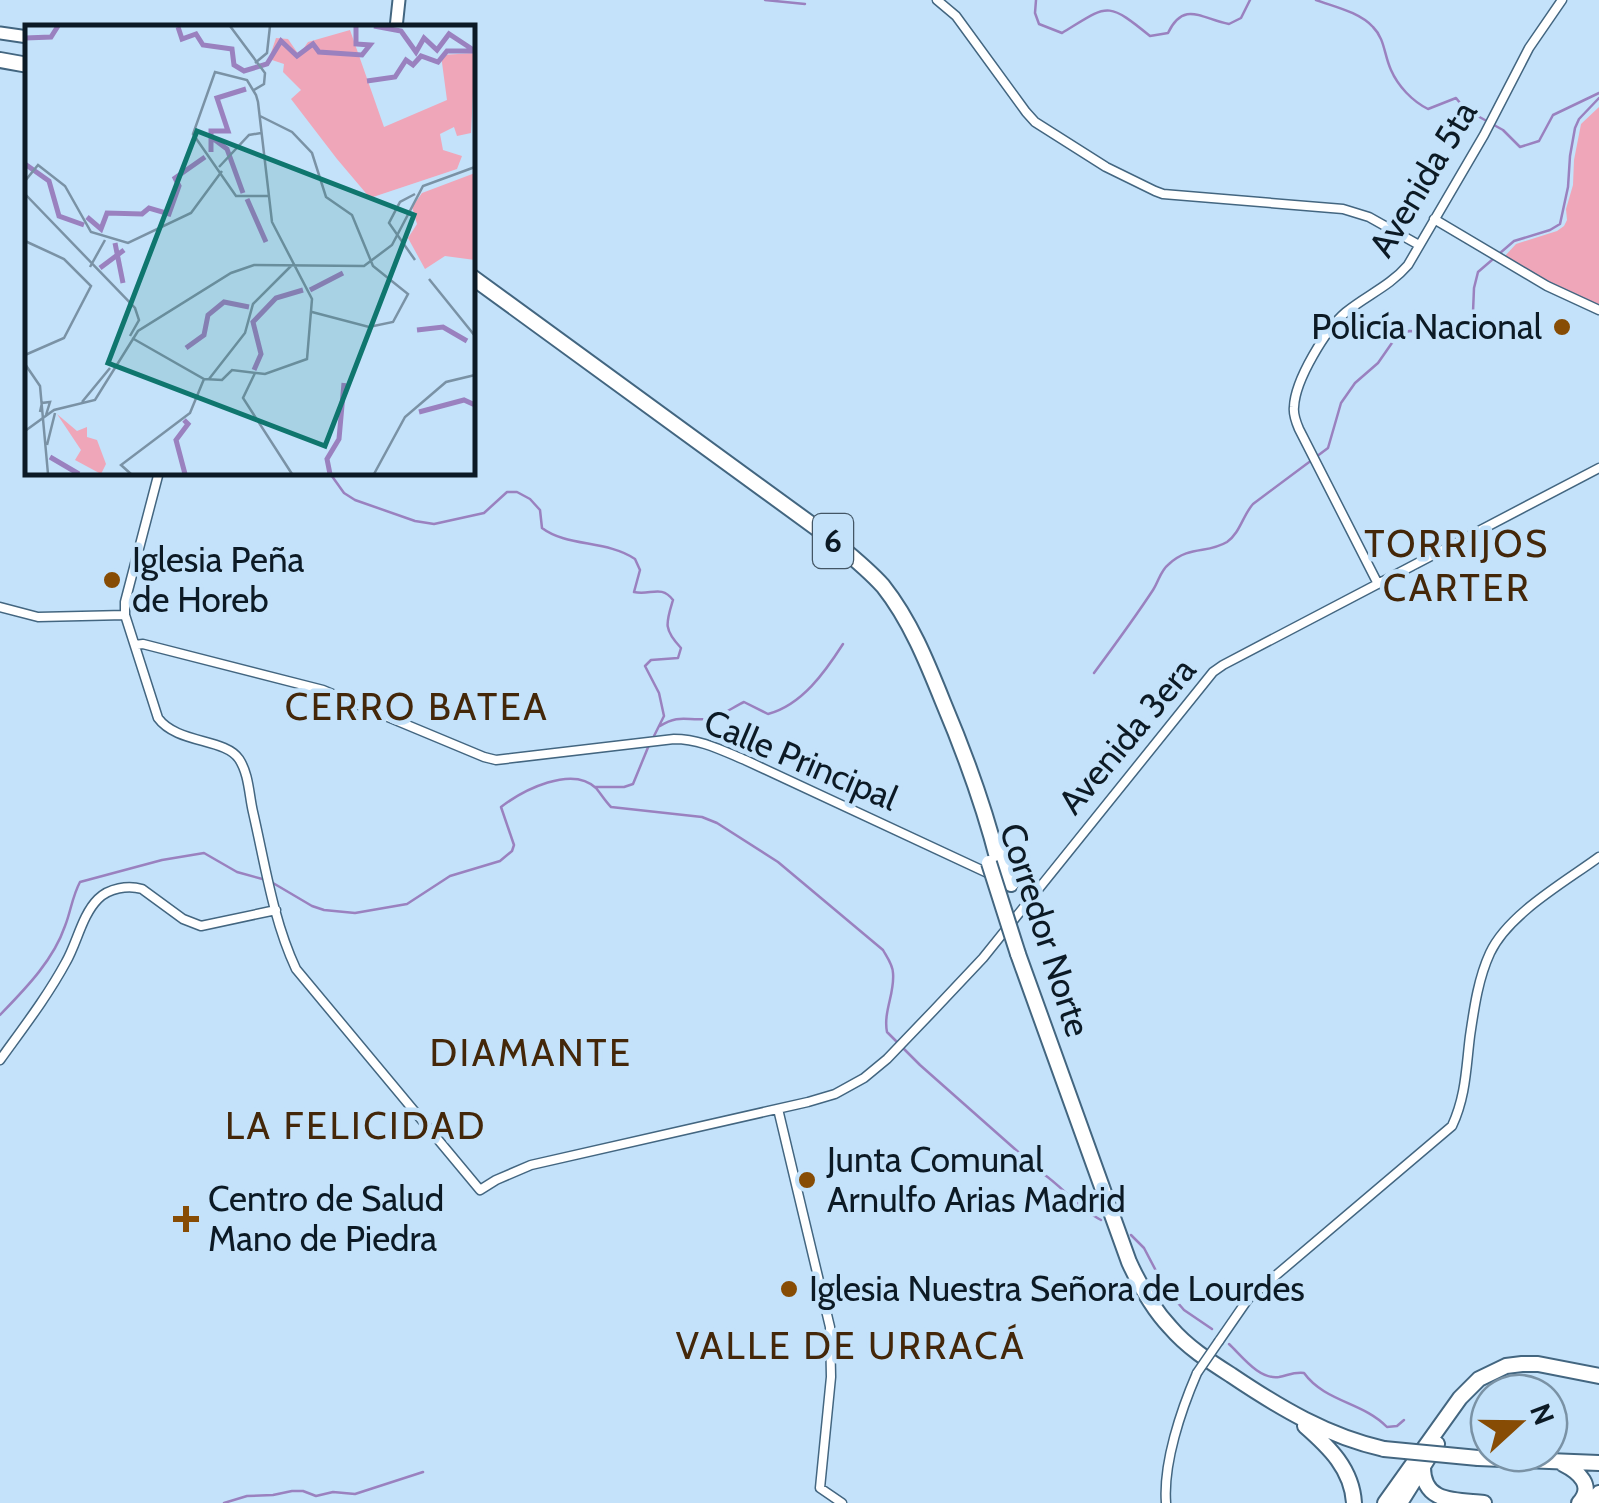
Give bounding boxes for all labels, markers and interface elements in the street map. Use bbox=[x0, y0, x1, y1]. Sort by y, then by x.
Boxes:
inset map bbox=[25, 25, 475, 475]
street label: Avenida 5ta bbox=[1359, 93, 1486, 264]
place label: Policía Nacional bbox=[1311, 305, 1543, 348]
marker: Policía Nacional bbox=[1551, 316, 1573, 338]
road number: 6 bbox=[813, 514, 853, 568]
district label: TORRIJOS CARTER bbox=[1364, 520, 1550, 611]
place label: Iglesia Peña de Horeb bbox=[132, 538, 304, 621]
marker: Iglesia Peña de Horeb bbox=[101, 569, 123, 591]
street label: Avenida 3era bbox=[1049, 649, 1205, 823]
district label: CERRO BATEA bbox=[285, 683, 549, 730]
street label: Calle Principal bbox=[698, 699, 905, 820]
street label: Corredor Norte bbox=[991, 818, 1100, 1042]
district label: DIAMANTE bbox=[429, 1029, 633, 1076]
district label: LA FELICIDAD bbox=[225, 1102, 487, 1149]
place label: Junta Comunal Arnulfo Arias Madrid bbox=[826, 1138, 1126, 1221]
marker: Junta Comunal Arnulfo Arias Madrid bbox=[796, 1169, 818, 1191]
place label: Centro de Salud Mano de Piedra bbox=[208, 1177, 444, 1260]
marker: Centro de Salud Mano de Piedra bbox=[173, 1206, 199, 1232]
place label: Iglesia Nuestra Señora de Lourdes bbox=[809, 1267, 1305, 1310]
marker: Iglesia Nuestra Señora de Lourdes bbox=[778, 1278, 800, 1300]
district label: VALLE DE URRACÁ bbox=[676, 1322, 1026, 1369]
north arrow bbox=[1469, 1373, 1569, 1473]
text: N bbox=[1523, 1399, 1562, 1429]

